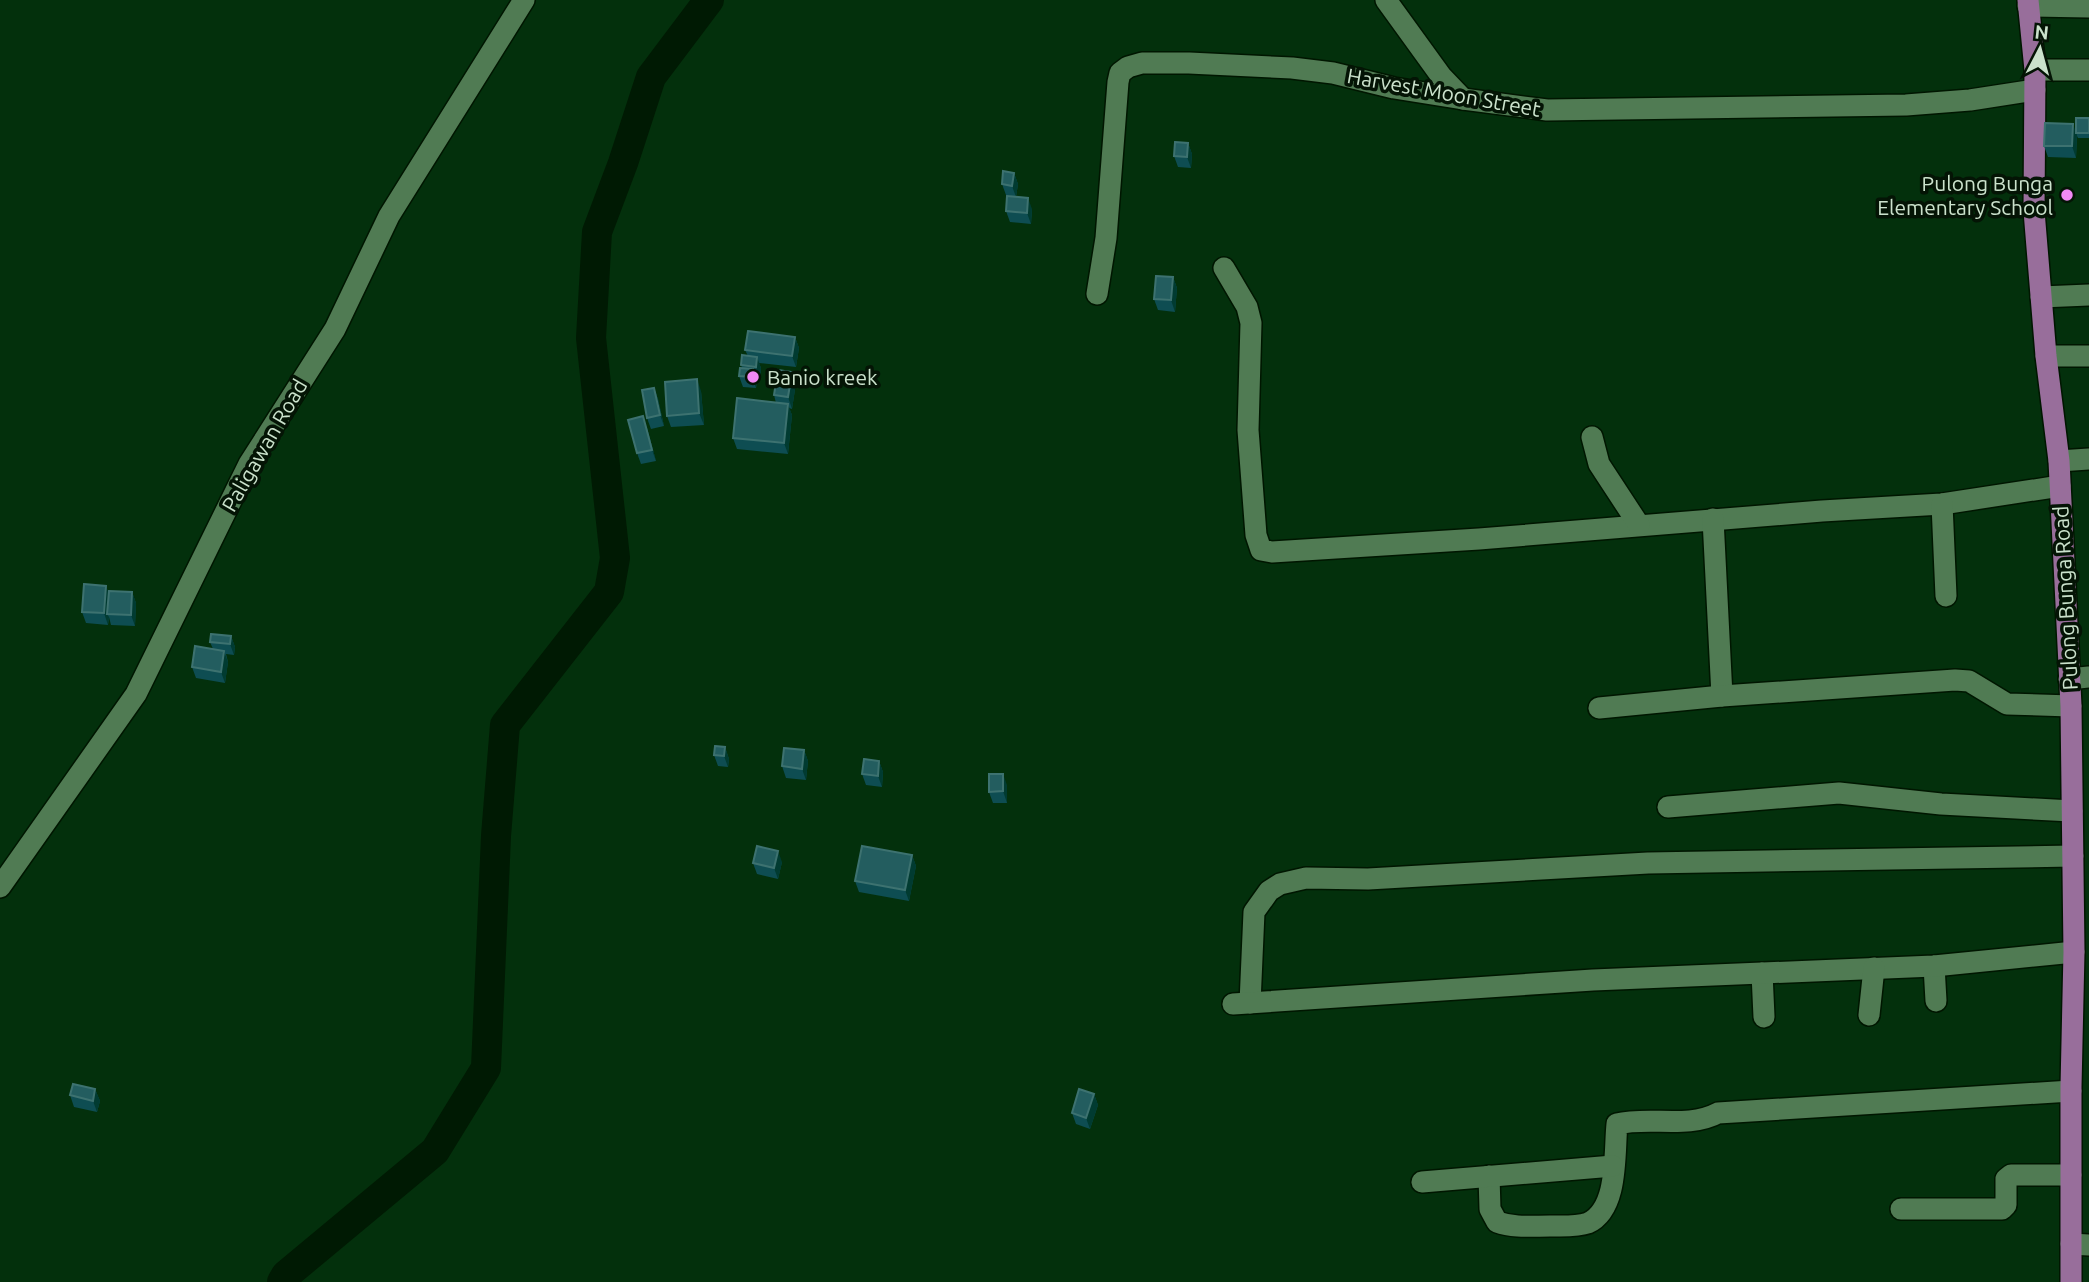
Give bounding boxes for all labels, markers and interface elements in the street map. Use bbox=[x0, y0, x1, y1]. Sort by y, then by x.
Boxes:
north arrow bbox=[2005, 14, 2075, 84]
text: N bbox=[2034, 20, 2050, 44]
street label: Harvest Moon Street bbox=[1345, 63, 1543, 121]
place label: Pulong Bunga Elementary School bbox=[1877, 171, 2053, 219]
marker: Pulong Bunga Elementary School bbox=[2059, 187, 2075, 203]
place label: Banio kreek bbox=[767, 365, 878, 389]
marker: Banio kreek bbox=[745, 369, 761, 385]
street label: Paligawan Road bbox=[216, 375, 312, 515]
street label: Pulong Bunga Road bbox=[2048, 505, 2082, 691]

